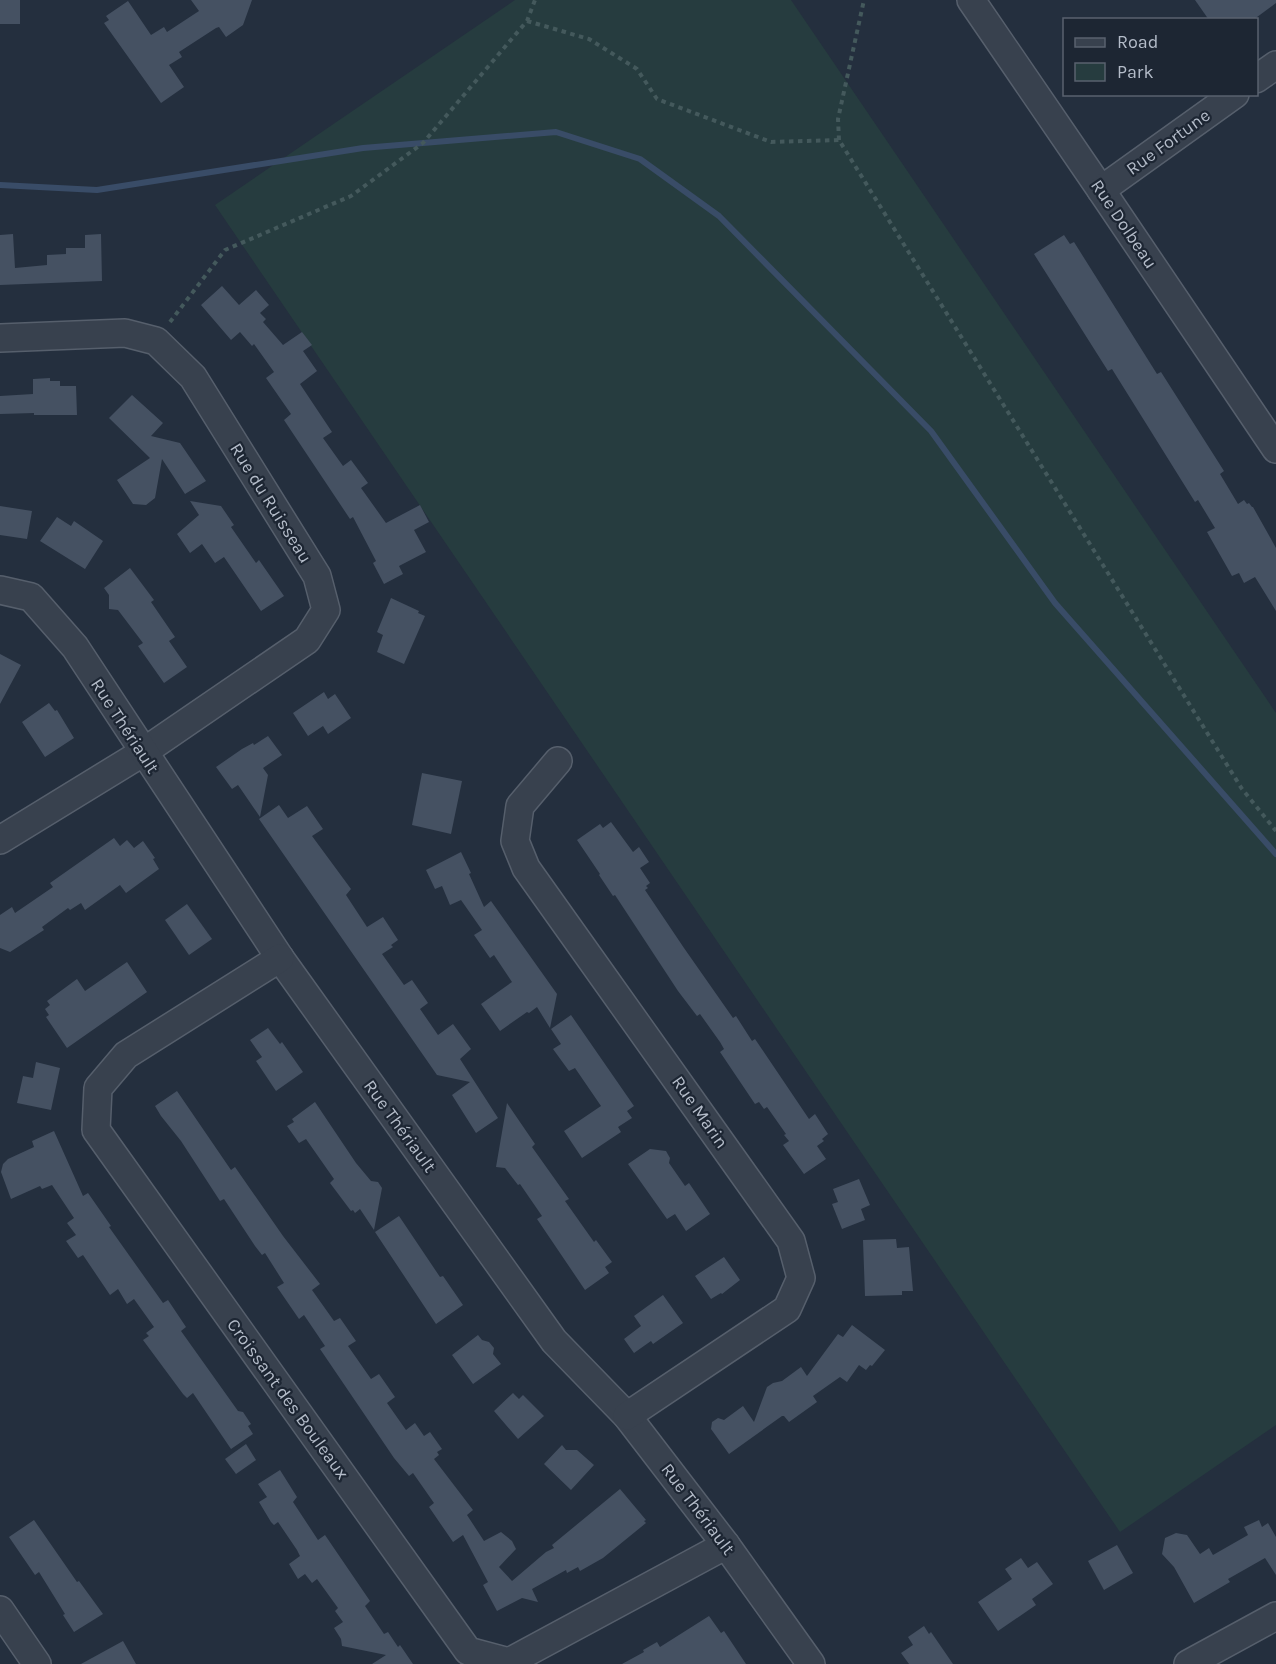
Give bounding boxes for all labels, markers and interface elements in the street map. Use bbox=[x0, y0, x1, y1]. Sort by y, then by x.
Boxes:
legend bbox=[1063, 18, 1258, 96]
text: Road bbox=[1117, 31, 1158, 53]
text: Park bbox=[1117, 61, 1154, 83]
street label: Rue Fortune bbox=[1122, 104, 1214, 180]
street label: Rue Dolbeau bbox=[1086, 175, 1162, 273]
street label: Rue du Ruisseau bbox=[225, 439, 317, 567]
street label: Rue Thériault bbox=[86, 674, 164, 778]
street label: Rue Marin bbox=[667, 1072, 733, 1152]
street label: Rue Thériault bbox=[359, 1075, 441, 1177]
street label: Croissant des Bouleaux bbox=[222, 1314, 354, 1484]
street label: Rue Thériault bbox=[656, 1459, 740, 1559]

